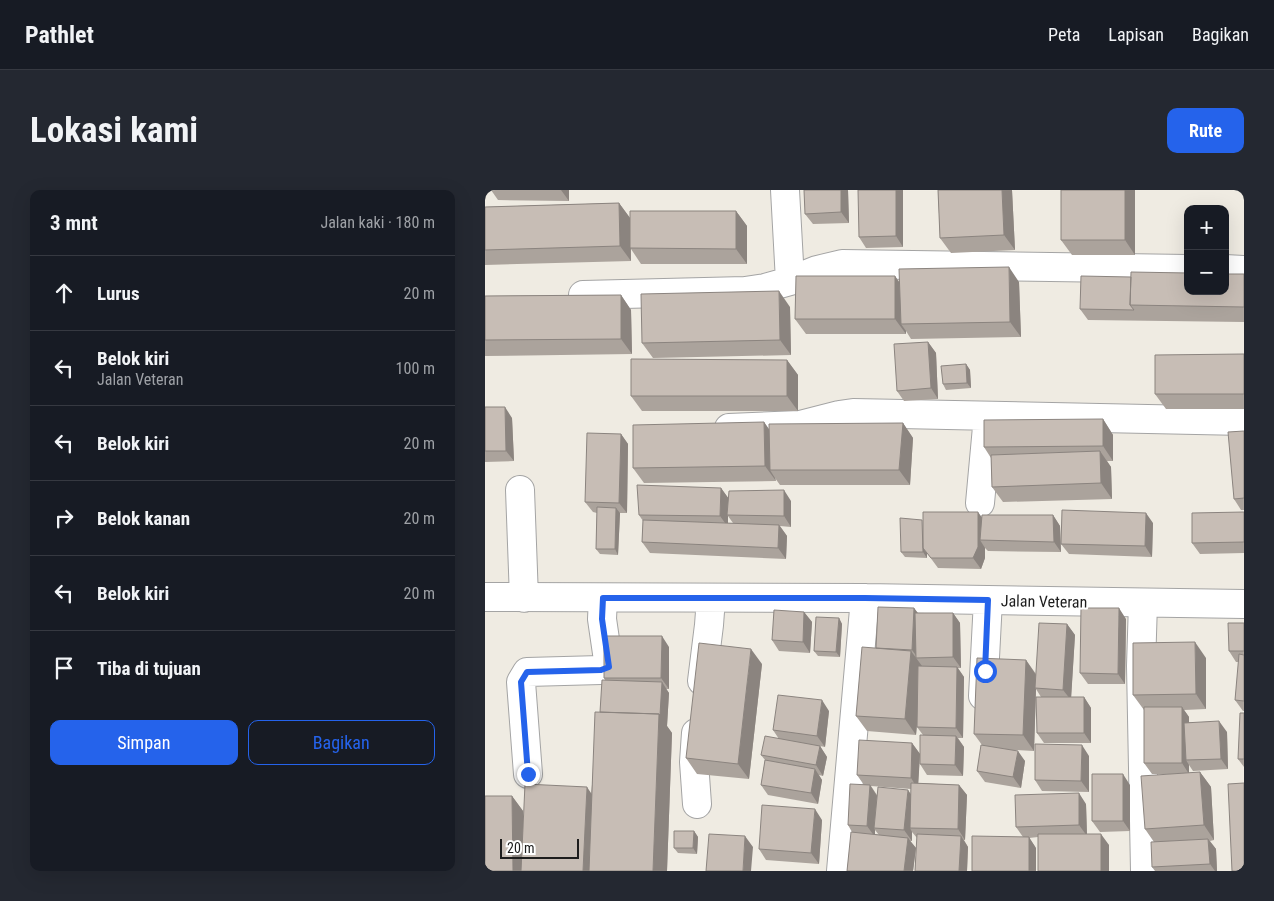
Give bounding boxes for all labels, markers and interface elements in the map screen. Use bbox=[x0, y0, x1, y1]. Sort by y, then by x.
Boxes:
text: Pathlet bbox=[25, 21, 94, 49]
text: Peta bbox=[1048, 24, 1080, 45]
text: Lapisan bbox=[1108, 24, 1164, 45]
text: Bagikan bbox=[1192, 24, 1249, 45]
button: Rute bbox=[1167, 108, 1244, 153]
text: Lokasi kami bbox=[30, 110, 198, 151]
map controls bbox=[1184, 205, 1229, 295]
button: + bbox=[1184, 205, 1229, 250]
text: 3 mnt bbox=[50, 211, 98, 235]
text: Jalan kaki · 180 m bbox=[320, 213, 435, 232]
button: − bbox=[1184, 250, 1229, 295]
icon: ahead bbox=[50, 279, 78, 307]
text: Lurus bbox=[97, 282, 140, 305]
text: 20 m bbox=[403, 284, 435, 303]
text: Belok kiri bbox=[97, 347, 169, 370]
icon: left bbox=[50, 354, 78, 382]
text: 100 m bbox=[396, 359, 435, 378]
text: Jalan Veteran bbox=[97, 370, 184, 389]
icon: left bbox=[50, 429, 78, 457]
text: Belok kiri bbox=[97, 432, 169, 455]
text: 20 m bbox=[403, 434, 435, 453]
icon: right bbox=[50, 504, 78, 532]
text: Belok kanan bbox=[97, 507, 190, 530]
text: 20 m bbox=[403, 509, 435, 528]
icon: left bbox=[50, 579, 78, 607]
text: Belok kiri bbox=[97, 582, 169, 605]
text: 20 m bbox=[403, 584, 435, 603]
street label: Jalan Veteran bbox=[1001, 591, 1087, 612]
icon: arrive bbox=[50, 654, 78, 682]
text: Tiba di tujuan bbox=[97, 657, 201, 680]
route start bbox=[974, 660, 997, 683]
button: Simpan bbox=[50, 720, 238, 765]
button: Bagikan bbox=[248, 720, 435, 765]
route end bbox=[517, 763, 540, 786]
scale bar bbox=[500, 836, 579, 859]
text: 20 m bbox=[507, 840, 535, 856]

